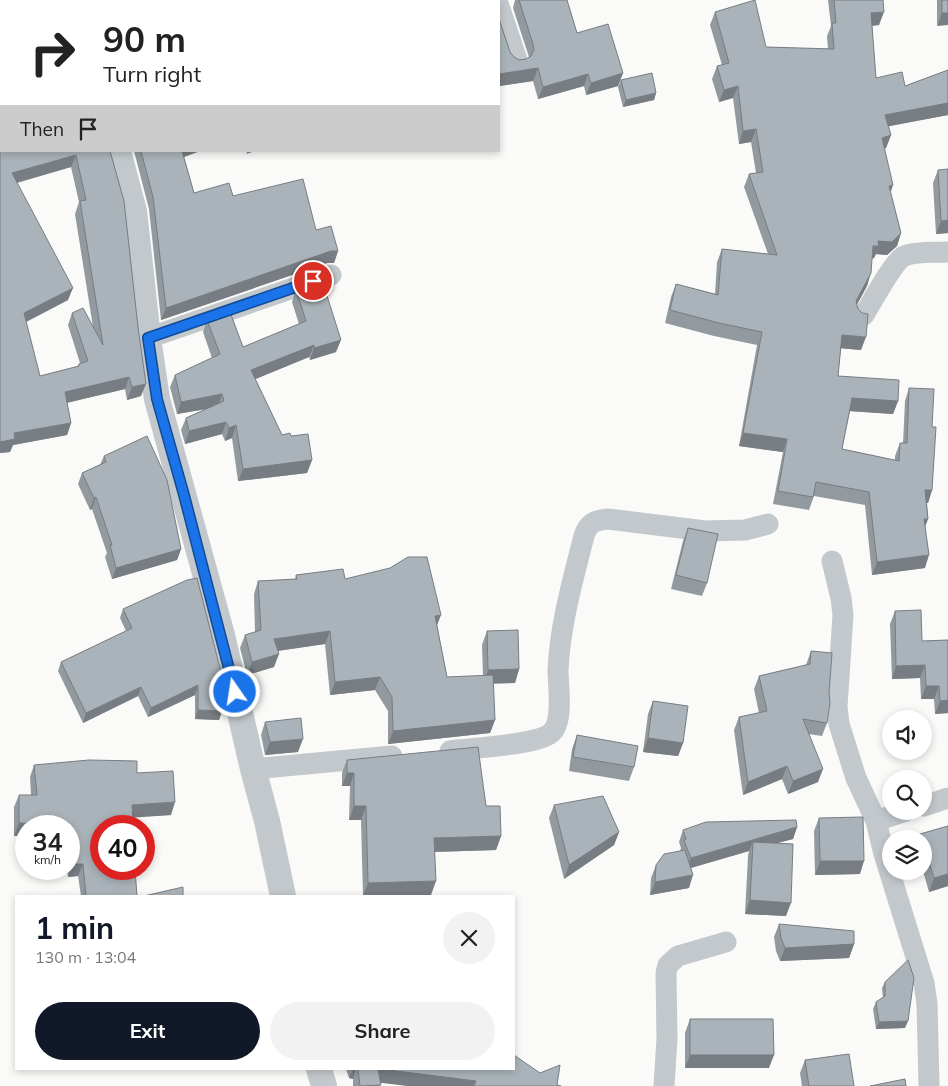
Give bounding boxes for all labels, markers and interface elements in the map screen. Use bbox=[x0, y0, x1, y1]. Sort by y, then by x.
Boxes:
text: 90 m bbox=[103, 17, 186, 61]
icon: right bbox=[20, 20, 85, 85]
text: Turn right bbox=[103, 60, 201, 88]
icon: arrive bbox=[74, 115, 102, 143]
text: Then bbox=[20, 117, 64, 141]
pin bbox=[292, 260, 334, 302]
icon: arrive bbox=[299, 267, 327, 295]
position arrow bbox=[208, 665, 260, 717]
map controls bbox=[882, 710, 932, 880]
button: sound bbox=[882, 710, 932, 760]
button: search bbox=[882, 770, 932, 820]
speed limit sign: 40 bbox=[90, 815, 155, 880]
text: 34 bbox=[32, 826, 63, 857]
button: layers bbox=[882, 830, 932, 880]
text: km/h bbox=[34, 852, 61, 867]
text: 1 min bbox=[35, 909, 114, 947]
button: close bbox=[443, 912, 495, 964]
text: 130 m · 13:04 bbox=[35, 947, 136, 967]
button: Exit bbox=[35, 1002, 260, 1060]
button: Share bbox=[270, 1002, 495, 1060]

